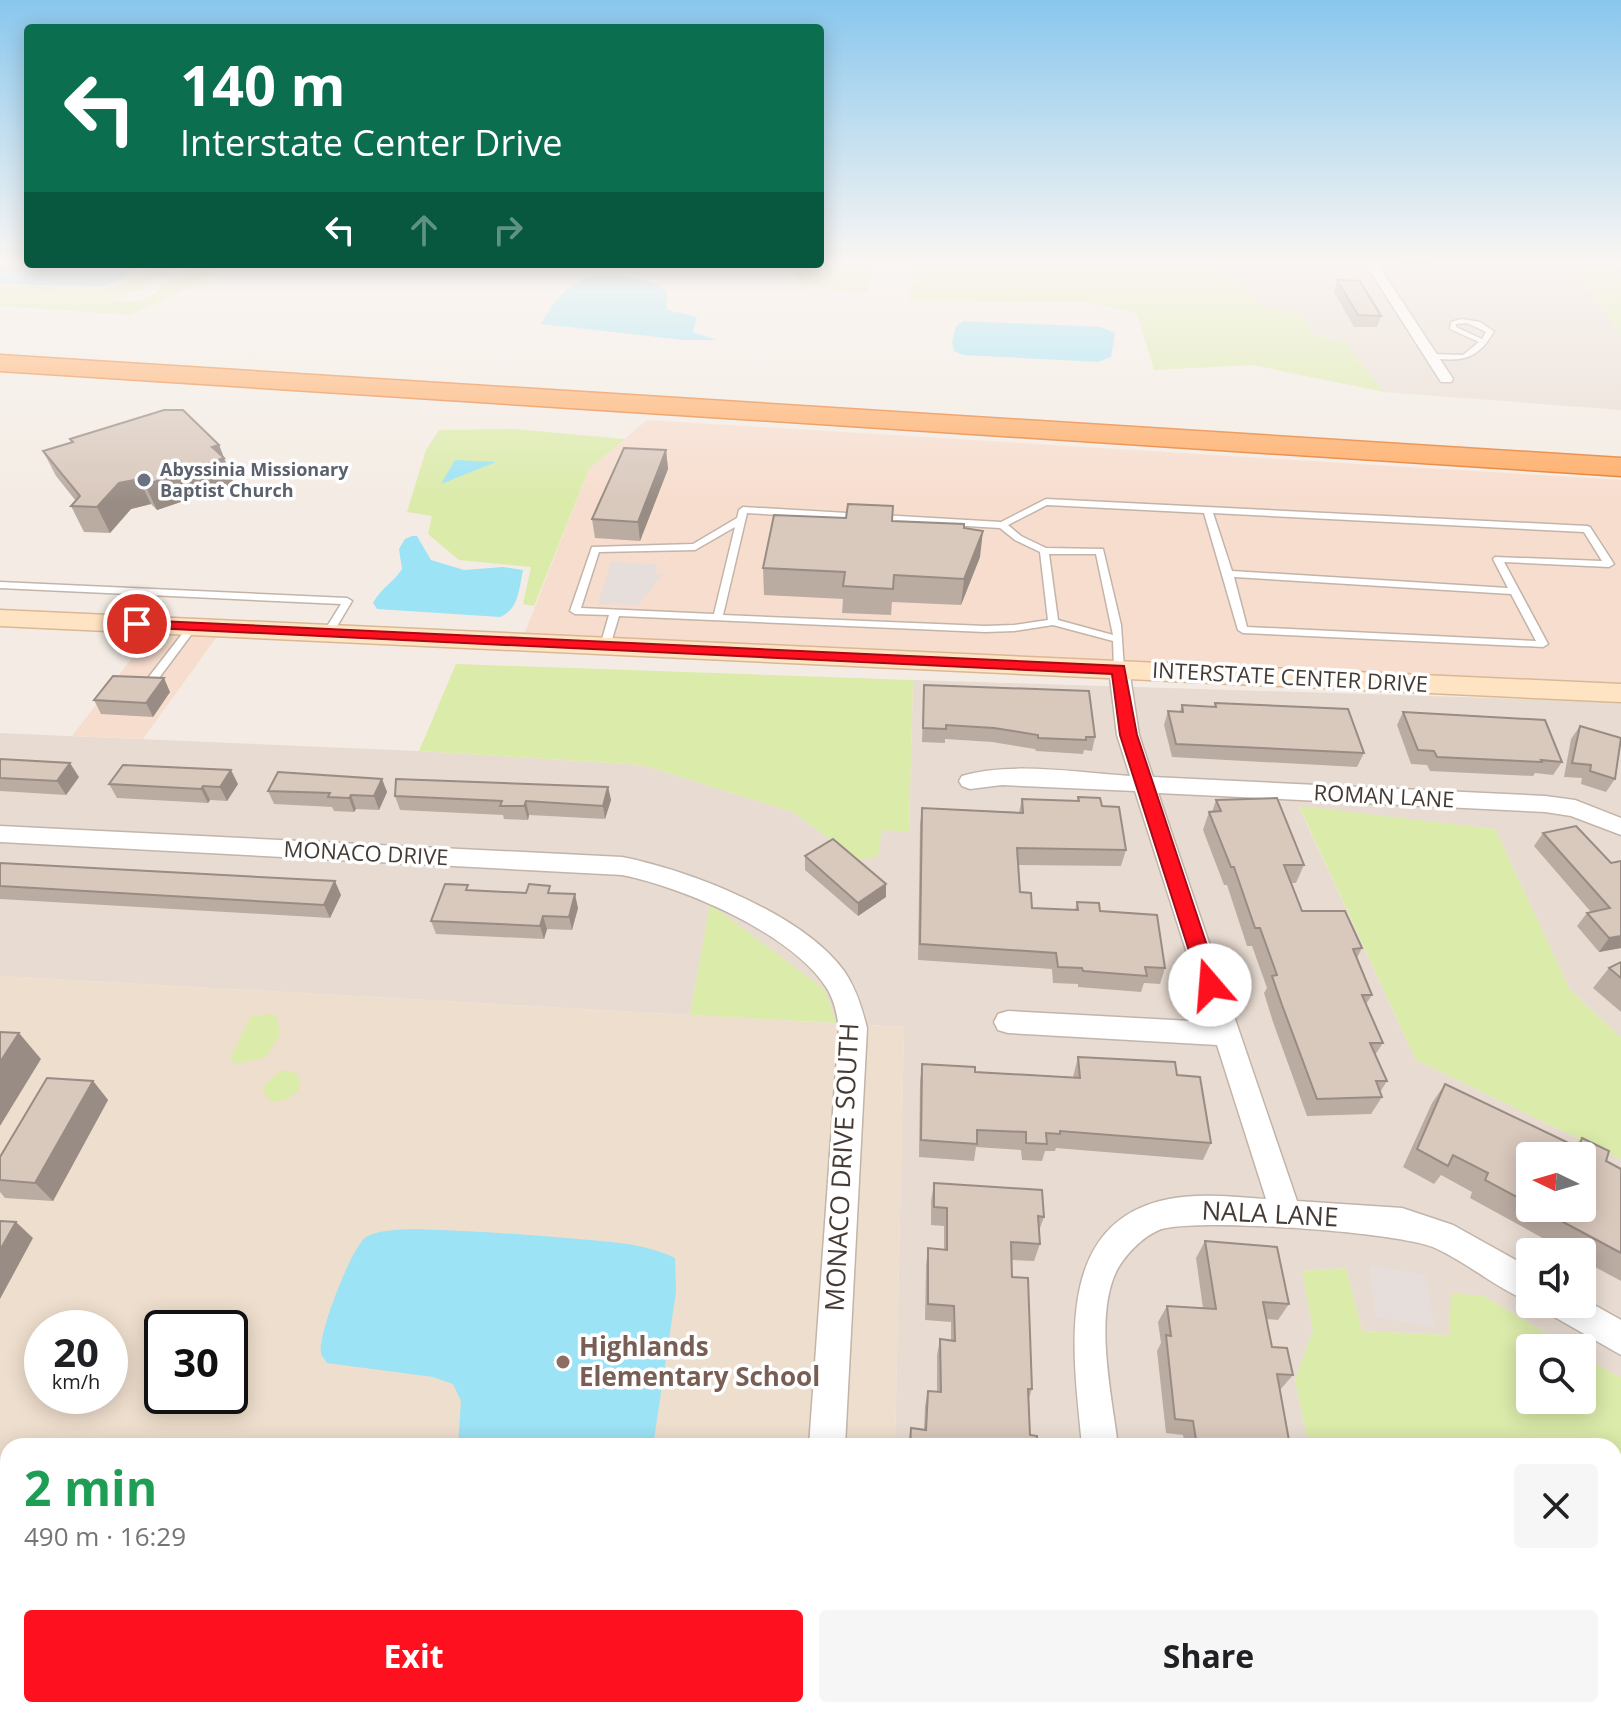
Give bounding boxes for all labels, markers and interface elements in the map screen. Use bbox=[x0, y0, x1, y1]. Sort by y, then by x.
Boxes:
text: 140 m bbox=[180, 46, 346, 122]
icon: left bbox=[48, 56, 152, 160]
text: Interstate Center Drive bbox=[180, 118, 562, 167]
icon: left bbox=[318, 208, 362, 252]
icon: ahead bbox=[402, 208, 446, 252]
icon: right bbox=[486, 208, 530, 252]
place label: Abyssinia Missionary Baptist Church bbox=[160, 457, 349, 502]
marker: Abyssinia Missionary Baptist Church bbox=[135, 471, 153, 489]
pin bbox=[103, 590, 171, 658]
icon: arrive bbox=[115, 602, 159, 646]
street label: INTERSTATE CENTER DRIVE bbox=[1151, 654, 1429, 698]
street label: ROMAN LANE bbox=[1313, 776, 1455, 814]
street label: MONACO DRIVE bbox=[283, 833, 449, 871]
position arrow bbox=[1168, 943, 1252, 1027]
street label: MONACO DRIVE SOUTH bbox=[815, 1022, 867, 1312]
north arrow bbox=[1516, 1142, 1596, 1222]
map controls bbox=[1516, 1142, 1596, 1414]
street label: NALA LANE bbox=[1201, 1191, 1339, 1235]
button: sound bbox=[1516, 1238, 1596, 1318]
speed limit sign: 30 bbox=[144, 1310, 248, 1414]
text: 20 bbox=[53, 1324, 99, 1379]
place label: Highlands Elementary School bbox=[579, 1328, 820, 1394]
button: search bbox=[1516, 1334, 1596, 1414]
marker: Highlands Elementary School bbox=[554, 1353, 572, 1371]
text: km/h bbox=[52, 1368, 100, 1395]
text: 2 min bbox=[24, 1455, 157, 1520]
button: close bbox=[1514, 1464, 1598, 1548]
text: 490 m · 16:29 bbox=[24, 1518, 186, 1554]
button: Exit bbox=[24, 1610, 803, 1702]
button: Share bbox=[819, 1610, 1598, 1702]

